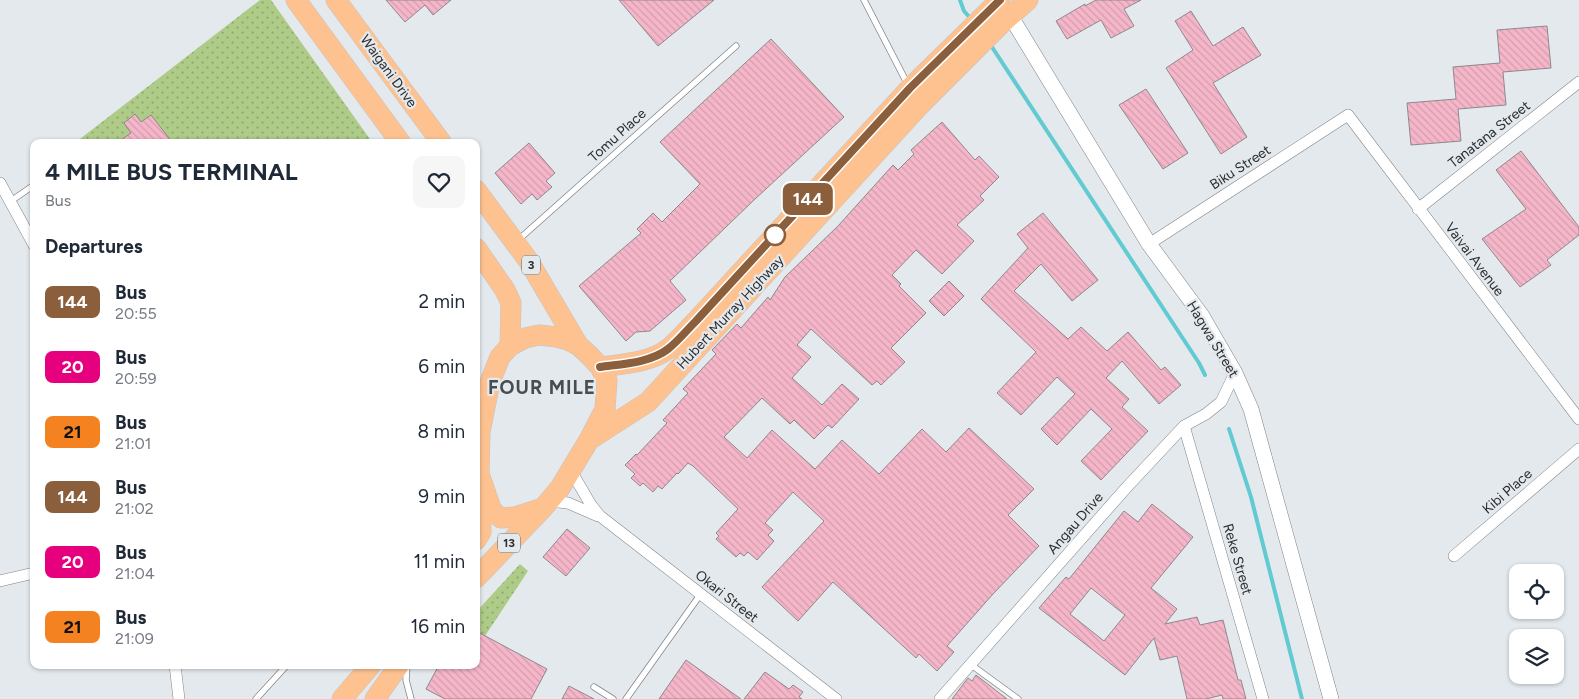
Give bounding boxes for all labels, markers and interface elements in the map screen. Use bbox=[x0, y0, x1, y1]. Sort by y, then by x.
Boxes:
street label: Waigani Drive bbox=[357, 32, 421, 111]
street label: Tanatana Street bbox=[1445, 97, 1534, 172]
street label: Tomu Place bbox=[585, 105, 650, 166]
street label: Biku Street bbox=[1207, 141, 1274, 193]
button: heart bbox=[413, 156, 465, 208]
text: 4 MILE BUS TERMINAL bbox=[45, 157, 298, 186]
line badge: 144 bbox=[779, 183, 837, 215]
text: 144 bbox=[793, 188, 823, 210]
text: Bus bbox=[45, 191, 71, 210]
street label: Vaivai Avenue bbox=[1441, 219, 1508, 300]
unlabelled marker bbox=[764, 224, 786, 246]
text: Departures bbox=[45, 235, 143, 258]
street label: Hubert Murray Highway bbox=[673, 251, 788, 373]
road number: 3 bbox=[522, 256, 540, 274]
text: Bus bbox=[115, 281, 146, 304]
text: 2 min bbox=[419, 290, 465, 313]
text: 144 bbox=[57, 291, 88, 313]
street label: Hagwa Street bbox=[1183, 298, 1242, 381]
text: 20:55 bbox=[115, 304, 157, 323]
text: Bus bbox=[115, 346, 146, 369]
text: 6 min bbox=[418, 355, 465, 378]
text: 20 bbox=[61, 356, 84, 378]
text: 20:59 bbox=[115, 369, 157, 388]
district label: FOUR MILE bbox=[488, 376, 596, 399]
text: Bus bbox=[115, 411, 146, 434]
text: 8 min bbox=[417, 420, 465, 443]
text: 21 bbox=[63, 421, 82, 443]
text: 21:01 bbox=[115, 434, 151, 453]
street label: Kibi Place bbox=[1479, 465, 1536, 518]
text: Bus bbox=[115, 476, 146, 499]
text: 9 min bbox=[418, 485, 465, 508]
text: 144 bbox=[57, 486, 88, 508]
street label: Angau Drive bbox=[1044, 489, 1107, 558]
text: 21:02 bbox=[115, 499, 154, 518]
street label: Reke Street bbox=[1219, 522, 1256, 597]
road number: 13 bbox=[498, 534, 520, 552]
text: Bus bbox=[115, 541, 146, 564]
text: 11 min bbox=[413, 550, 465, 573]
text: 20 bbox=[61, 551, 84, 573]
text: 21:04 bbox=[115, 564, 155, 583]
map controls bbox=[1509, 564, 1564, 684]
button: locate bbox=[1509, 564, 1564, 619]
street label: Okari Street bbox=[692, 567, 762, 626]
text: Bus bbox=[115, 606, 146, 629]
text: 16 min bbox=[411, 615, 465, 638]
text: 21 bbox=[63, 616, 82, 638]
text: 21:09 bbox=[115, 629, 154, 648]
button: layers bbox=[1509, 629, 1564, 684]

